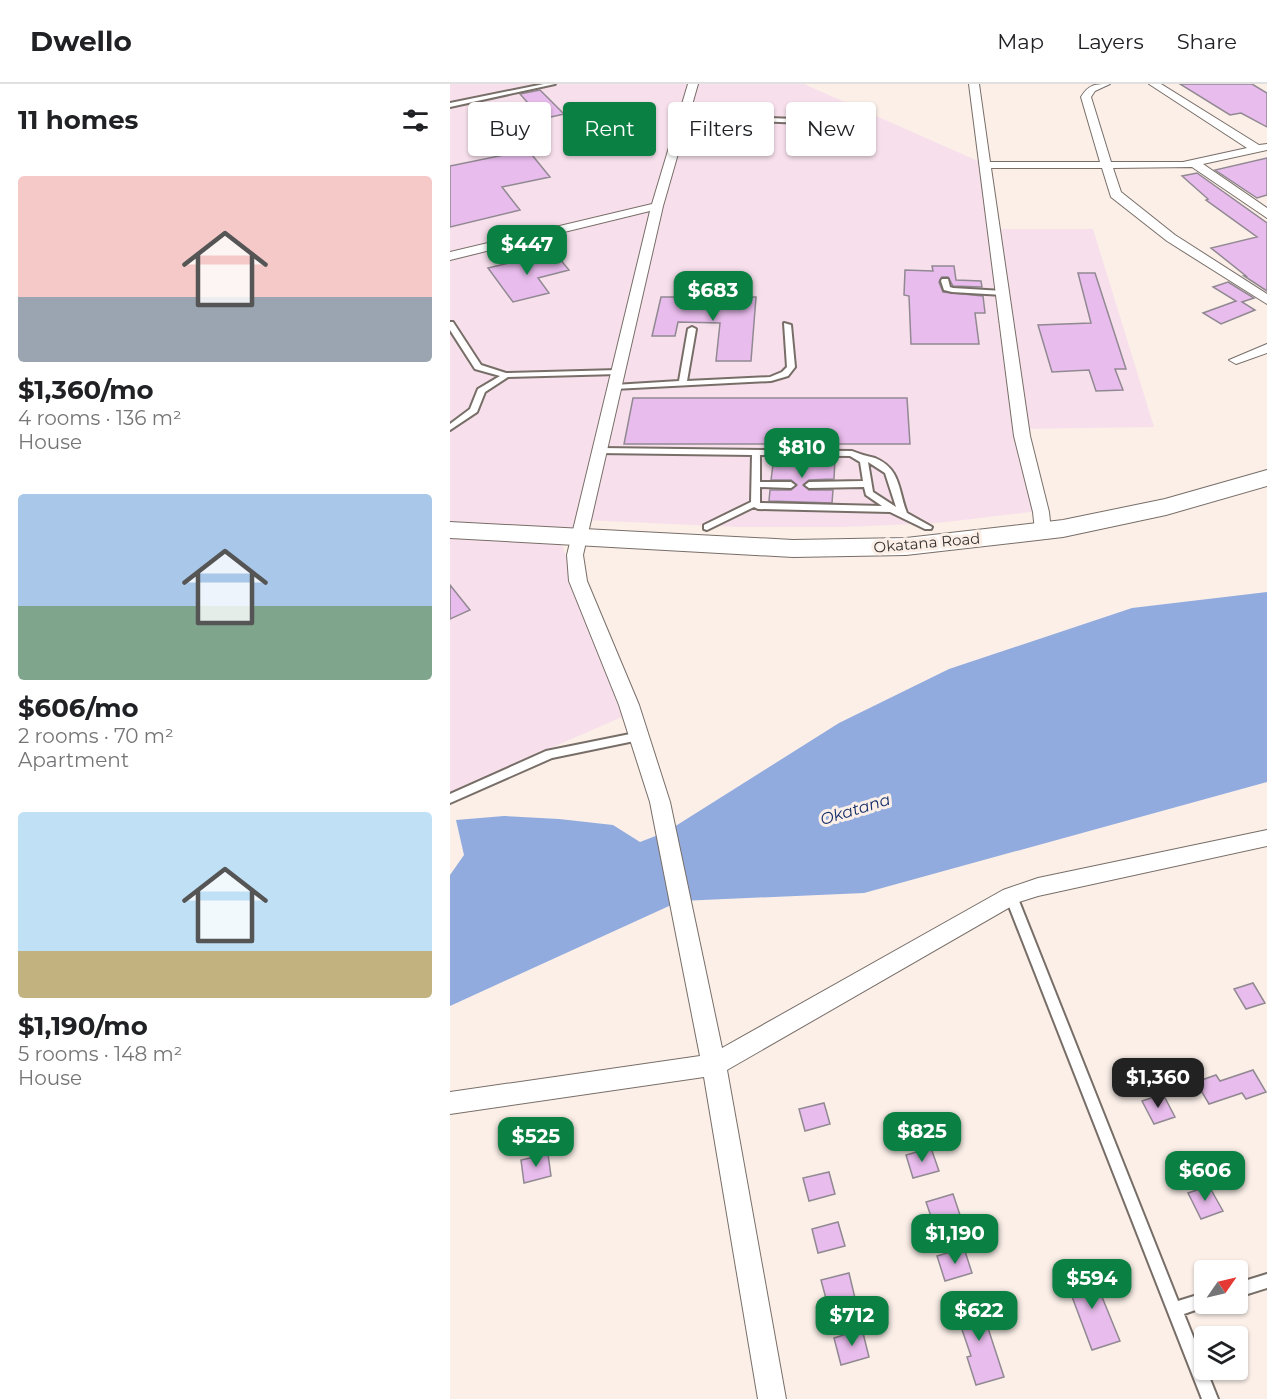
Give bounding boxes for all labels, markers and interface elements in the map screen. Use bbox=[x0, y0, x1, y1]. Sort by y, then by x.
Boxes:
text: Dwello bbox=[30, 24, 132, 58]
text: Map bbox=[997, 29, 1044, 54]
text: Layers bbox=[1077, 29, 1144, 54]
text: Share bbox=[1177, 29, 1237, 54]
chip: Buy bbox=[468, 102, 551, 156]
chip: Rent bbox=[563, 102, 656, 156]
chip: Filters bbox=[668, 102, 774, 156]
chip: New bbox=[786, 102, 876, 156]
text: 11 homes bbox=[18, 104, 138, 136]
icon: filters bbox=[399, 104, 432, 137]
icon: home bbox=[171, 215, 279, 323]
pin: $447 bbox=[491, 225, 563, 276]
text: $447 bbox=[501, 232, 553, 256]
pin: $683 bbox=[677, 271, 749, 322]
text: $683 bbox=[688, 278, 738, 302]
text: $1,360/mo bbox=[18, 374, 154, 406]
text: 4 rooms · 136 m² bbox=[18, 406, 182, 430]
pin: $810 bbox=[766, 428, 838, 479]
text: House bbox=[18, 430, 82, 454]
text: $810 bbox=[778, 435, 826, 459]
street label: Okatana Road bbox=[873, 528, 981, 557]
icon: home bbox=[171, 533, 279, 641]
text: $606/mo bbox=[18, 692, 139, 724]
text: 2 rooms · 70 m² bbox=[18, 724, 174, 748]
text: Apartment bbox=[18, 748, 129, 772]
water label: Okatana bbox=[818, 790, 893, 829]
icon: home bbox=[171, 851, 279, 959]
text: $1,190/mo bbox=[18, 1010, 148, 1042]
text: 5 rooms · 148 m² bbox=[18, 1042, 182, 1066]
pin: $1,360 bbox=[1109, 1058, 1207, 1109]
text: $1,360 bbox=[1126, 1065, 1190, 1089]
text: House bbox=[18, 1066, 82, 1090]
pin: $825 bbox=[886, 1112, 958, 1163]
pin: $525 bbox=[500, 1117, 572, 1168]
text: $825 bbox=[897, 1119, 947, 1143]
text: $525 bbox=[512, 1124, 560, 1148]
pin: $606 bbox=[1169, 1151, 1241, 1202]
text: $606 bbox=[1179, 1158, 1231, 1182]
pin: $1,190 bbox=[906, 1214, 1004, 1265]
text: $1,190 bbox=[925, 1221, 985, 1245]
pin: $594 bbox=[1056, 1259, 1128, 1310]
north arrow bbox=[1194, 1260, 1248, 1314]
map controls bbox=[1194, 1260, 1248, 1380]
text: $594 bbox=[1066, 1266, 1118, 1290]
pin: $622 bbox=[943, 1291, 1015, 1342]
pin: $712 bbox=[816, 1296, 888, 1347]
text: $622 bbox=[954, 1298, 1004, 1322]
text: $712 bbox=[830, 1303, 874, 1327]
button: layers bbox=[1194, 1326, 1248, 1380]

